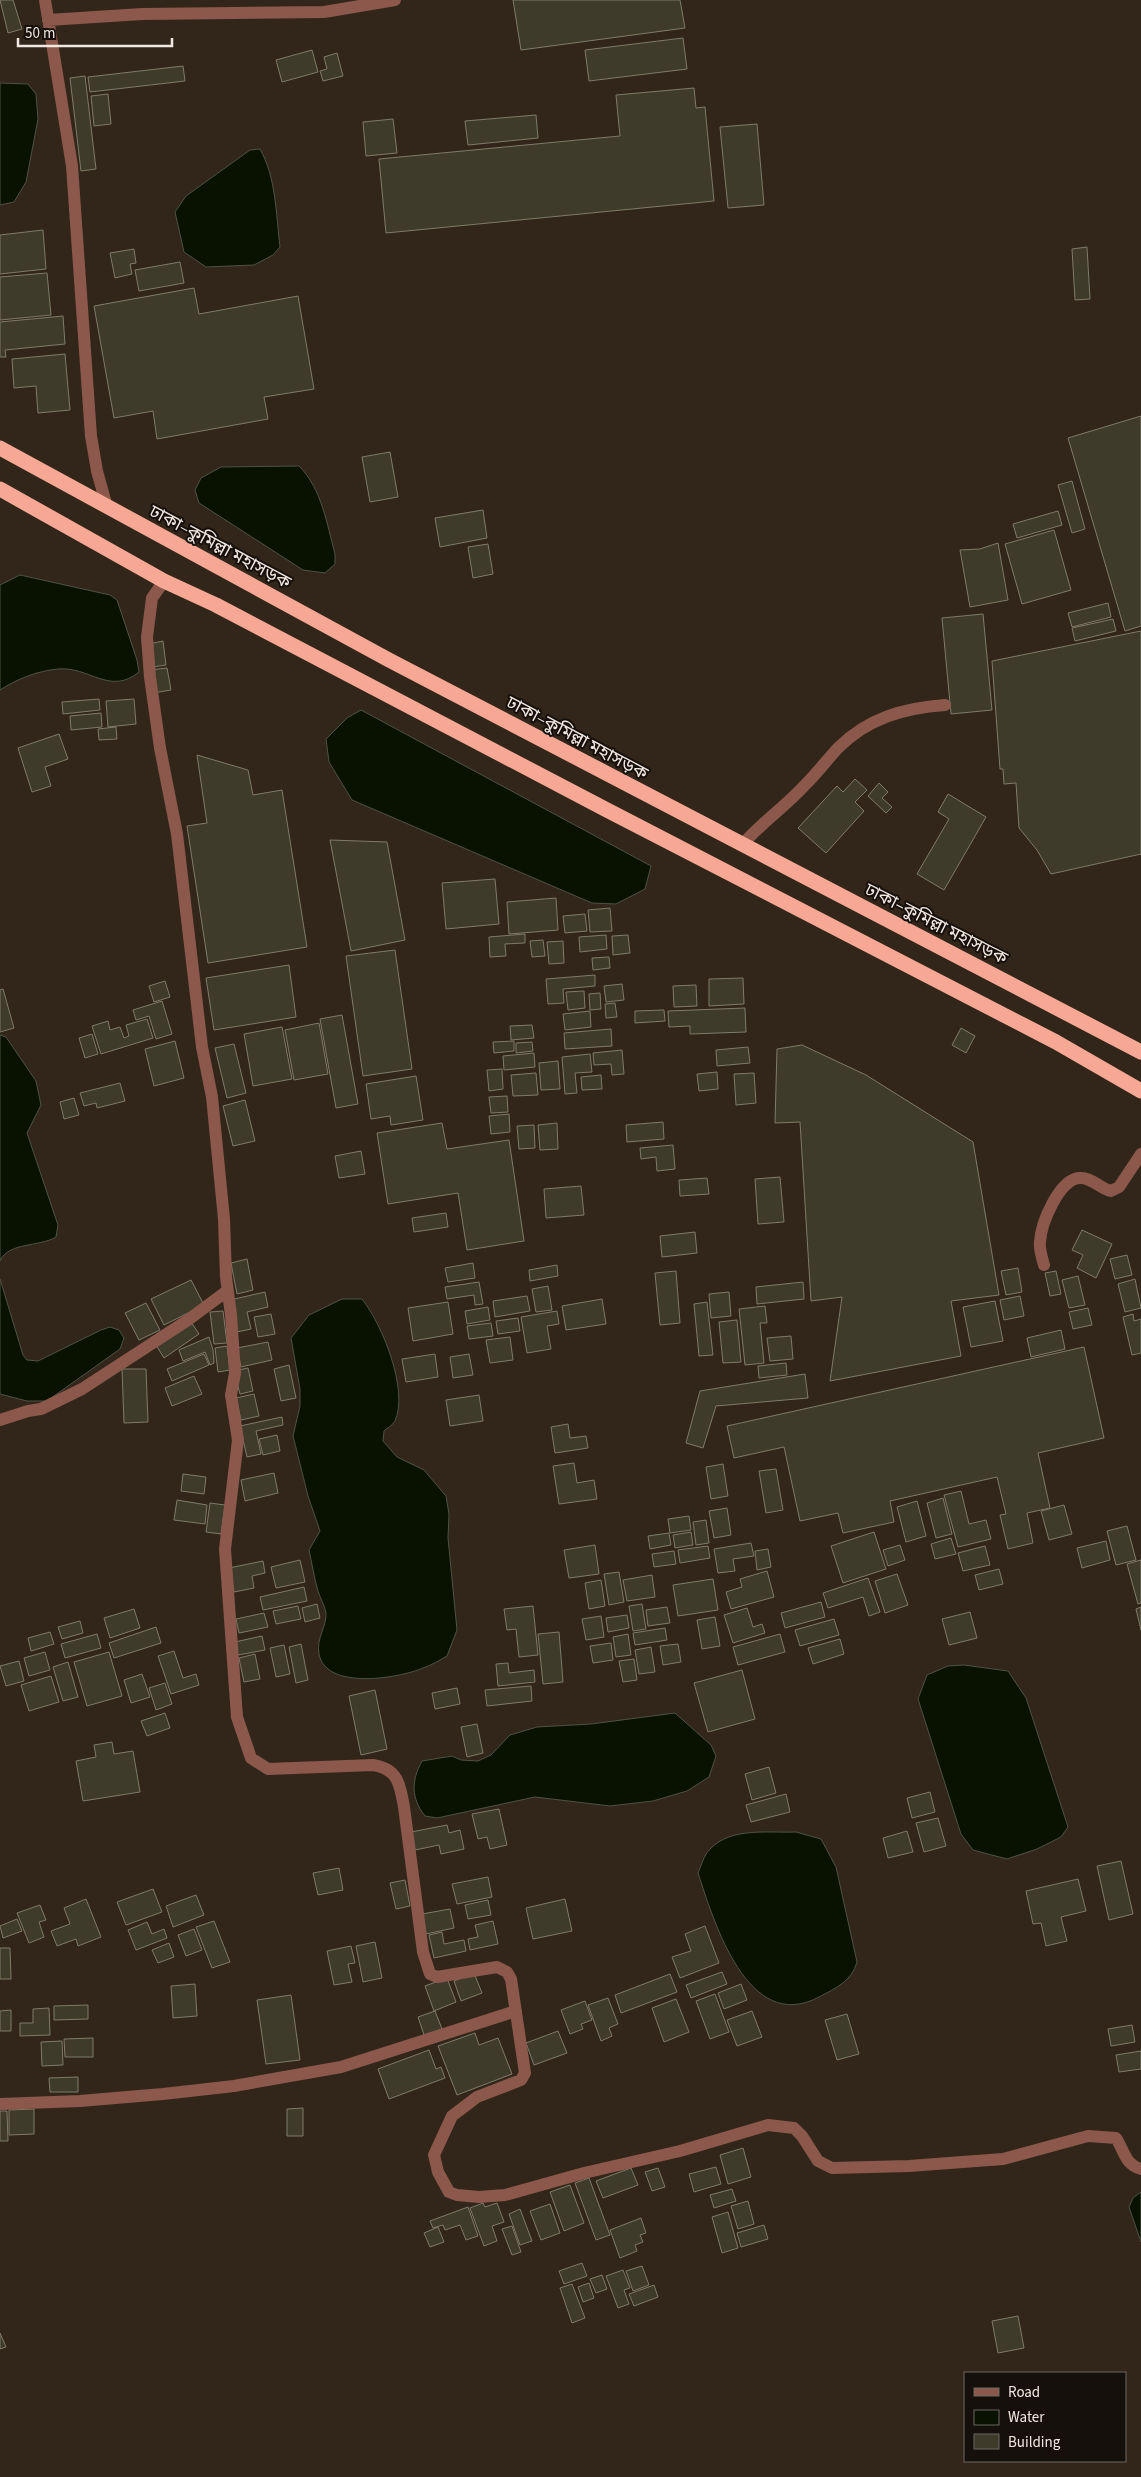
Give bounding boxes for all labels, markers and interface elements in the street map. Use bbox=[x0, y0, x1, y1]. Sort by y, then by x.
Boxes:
scale bar bbox=[18, 15, 171, 47]
text: 50 m bbox=[25, 23, 55, 44]
street label: ঢাকা–কুমিল্লা মহাসড়ক bbox=[144, 499, 296, 595]
street label: ঢাকা–কুমিল্লা মহাসড়ক bbox=[501, 690, 653, 786]
street label: ঢাকা–কুমিল্লা মহাসড়ক bbox=[859, 877, 1012, 971]
legend bbox=[964, 2372, 1126, 2462]
text: Road bbox=[1008, 2382, 1040, 2403]
text: Water bbox=[1008, 2407, 1045, 2428]
text: Building bbox=[1008, 2432, 1061, 2453]

